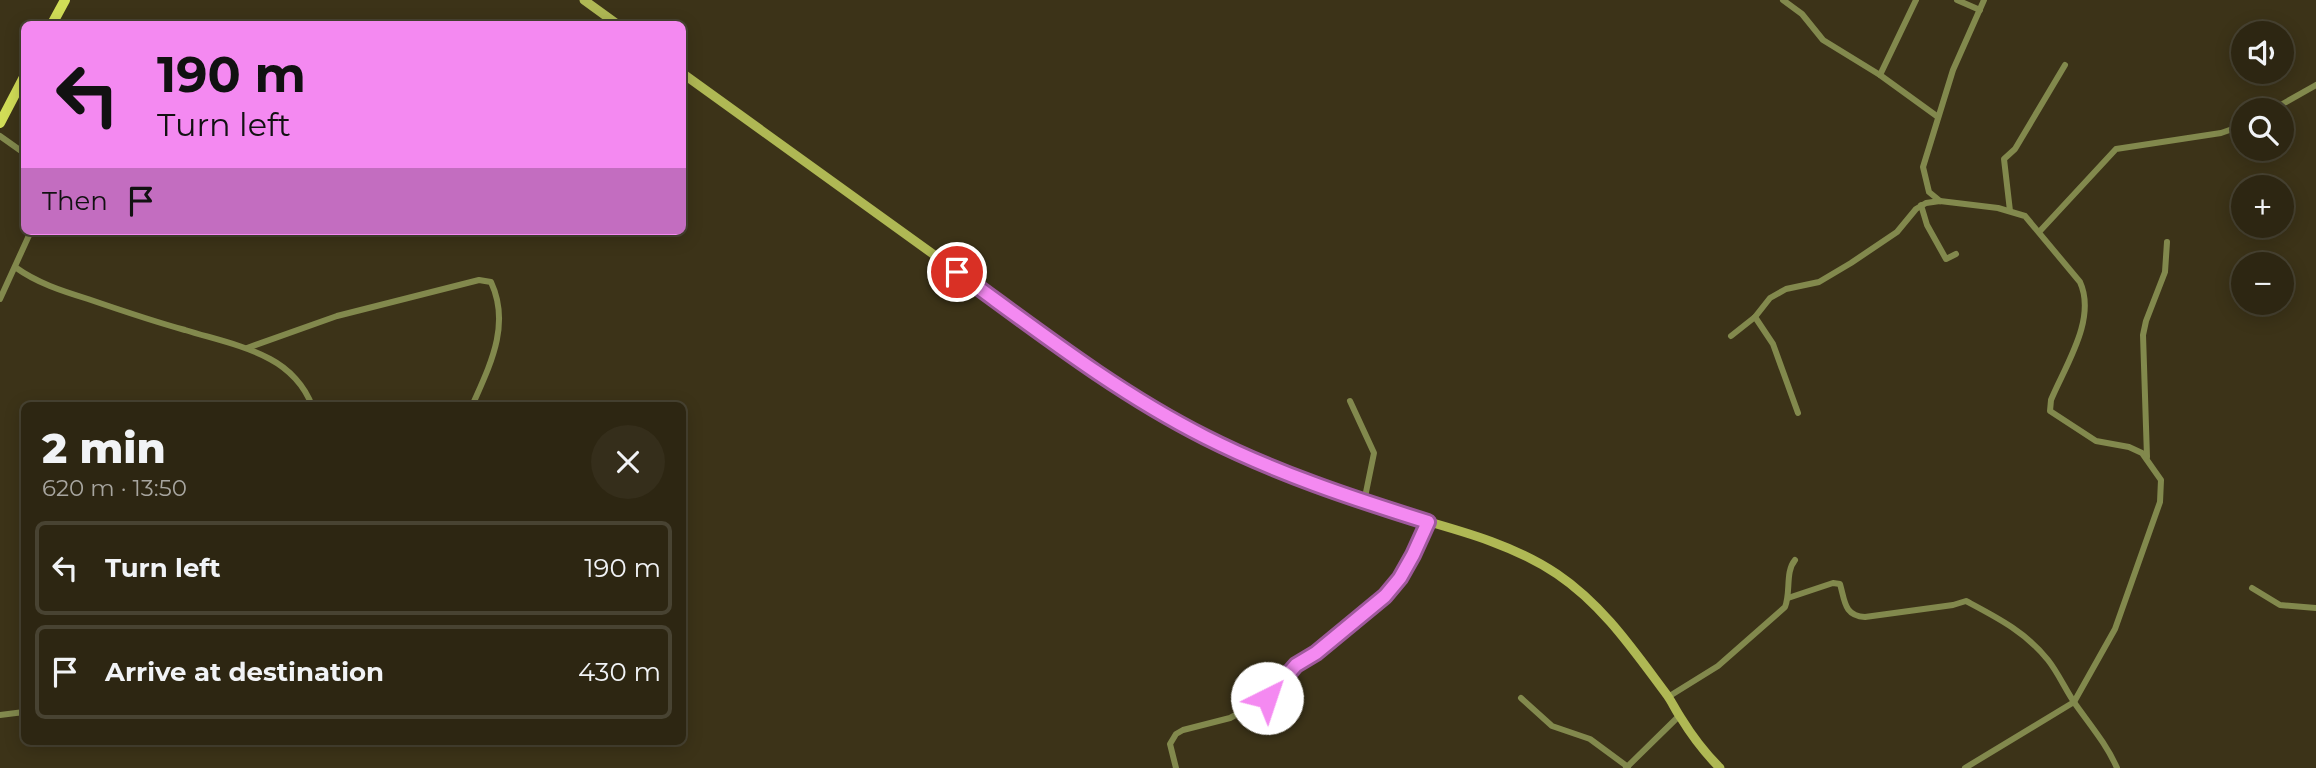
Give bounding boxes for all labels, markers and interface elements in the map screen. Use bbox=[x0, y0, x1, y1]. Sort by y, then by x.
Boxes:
map controls bbox=[2231, 21, 2294, 315]
button: sound bbox=[2231, 21, 2294, 84]
text: 190 m bbox=[157, 45, 306, 104]
icon: left bbox=[42, 49, 133, 140]
button: search bbox=[2231, 98, 2294, 161]
text: Turn left bbox=[157, 105, 291, 144]
button: + bbox=[2231, 175, 2294, 238]
icon: arrive bbox=[122, 182, 160, 220]
text: Then bbox=[42, 185, 108, 217]
pin bbox=[927, 242, 987, 302]
button: − bbox=[2231, 252, 2294, 315]
icon: arrive bbox=[938, 253, 976, 291]
text: 2 min bbox=[42, 422, 166, 474]
button: close bbox=[591, 425, 665, 499]
text: 620 m · 13:50 bbox=[42, 474, 187, 502]
icon: left bbox=[46, 549, 84, 587]
text: Turn left bbox=[105, 552, 221, 584]
text: 190 m bbox=[584, 552, 661, 584]
icon: arrive bbox=[46, 653, 84, 691]
text: Arrive at destination bbox=[105, 656, 384, 688]
text: 430 m bbox=[578, 656, 661, 688]
position arrow bbox=[1230, 661, 1304, 735]

